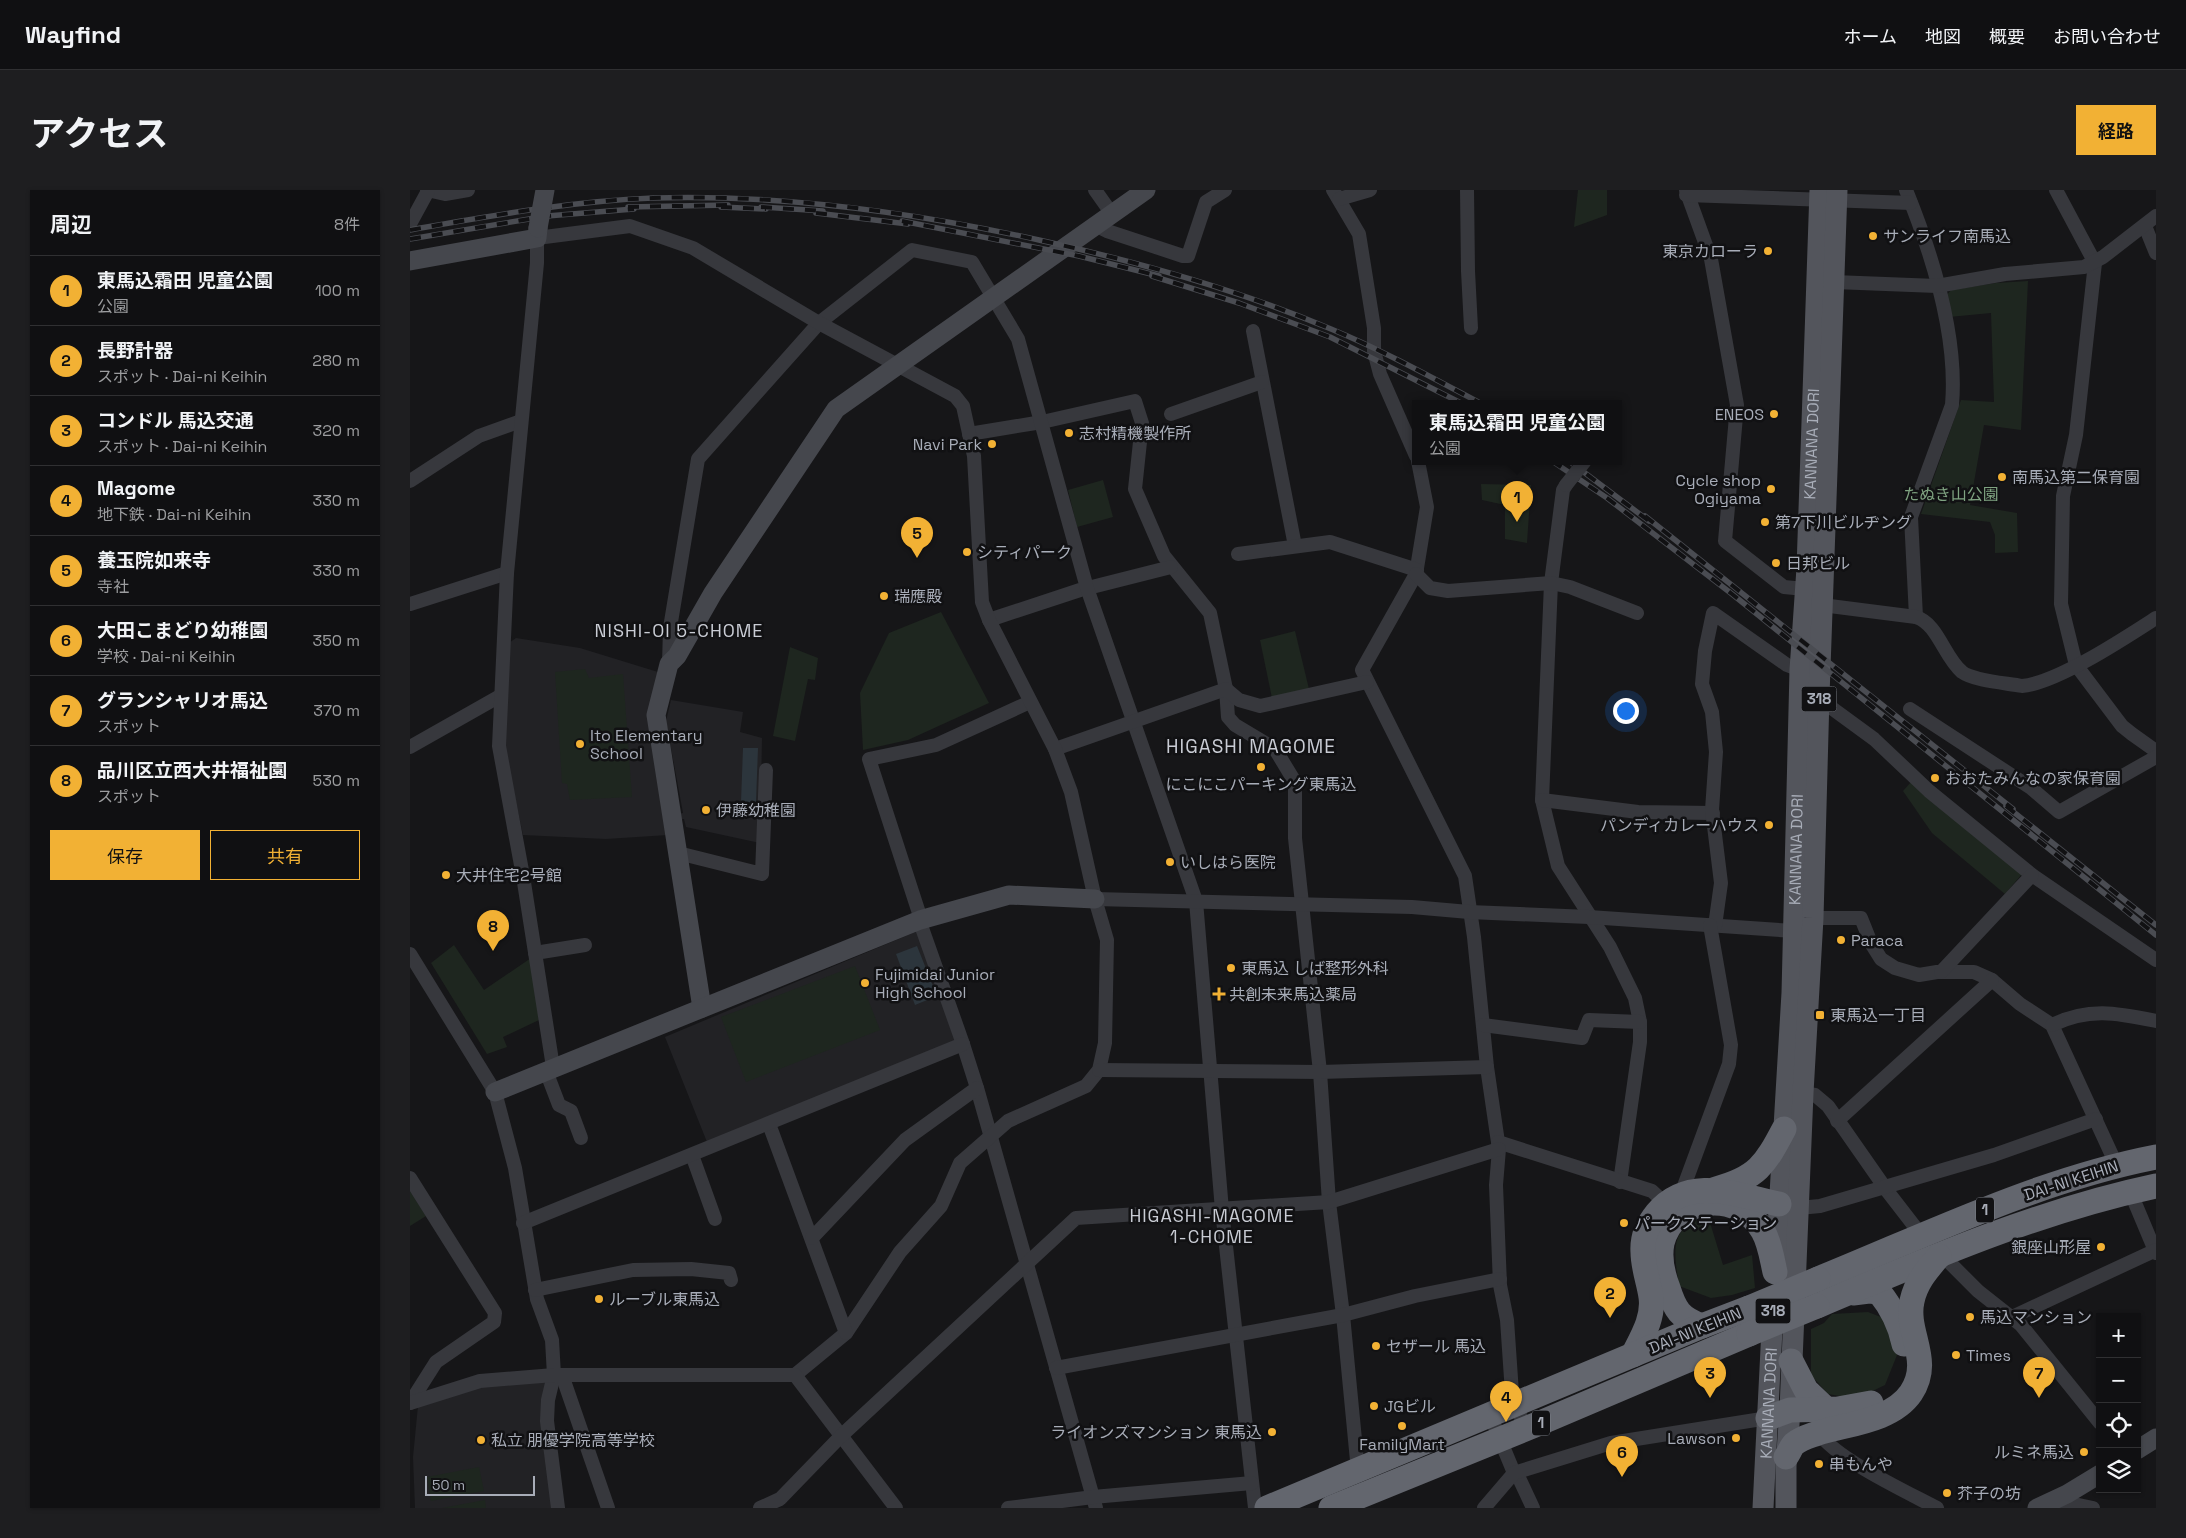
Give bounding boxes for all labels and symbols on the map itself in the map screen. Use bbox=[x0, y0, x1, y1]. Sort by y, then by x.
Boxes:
place label: サンライフ南馬込 bbox=[1883, 226, 2011, 247]
marker: サンライフ南馬込 bbox=[1867, 230, 1879, 242]
place label: 東京カローラ bbox=[1662, 241, 1758, 262]
marker: 東京カローラ bbox=[1762, 245, 1774, 257]
street label: KANNANA DORI bbox=[1799, 388, 1824, 500]
place label: ENEOS bbox=[1715, 404, 1764, 425]
marker: ENEOS bbox=[1768, 408, 1780, 420]
place label: 志村精機製作所 bbox=[1079, 423, 1191, 444]
marker: 志村精機製作所 bbox=[1063, 427, 1075, 439]
place label: Navi Park bbox=[913, 434, 982, 455]
marker: Navi Park bbox=[986, 438, 998, 450]
place label: 南馬込第二保育園 bbox=[2012, 467, 2140, 488]
place label: Cycle shop Ogiyama bbox=[1675, 470, 1761, 509]
marker: 南馬込第二保育園 bbox=[1996, 471, 2008, 483]
pin: 1 bbox=[1501, 481, 1533, 522]
marker: Cycle shop Ogiyama bbox=[1765, 483, 1777, 495]
park label: たぬき山公園 bbox=[1903, 484, 1999, 505]
place label: 第7下川ビルヂング bbox=[1775, 512, 1912, 533]
marker: 第7下川ビルヂング bbox=[1759, 516, 1771, 528]
pin: 5 bbox=[901, 517, 933, 558]
place label: シティパーク bbox=[977, 542, 1072, 563]
marker: シティパーク bbox=[961, 546, 973, 558]
place label: 日邦ビル bbox=[1786, 553, 1850, 574]
marker: 日邦ビル bbox=[1770, 557, 1782, 569]
place label: 瑞應殿 bbox=[894, 586, 942, 607]
marker: 瑞應殿 bbox=[878, 590, 890, 602]
district label: NISHI-OI 5-CHOME bbox=[595, 619, 763, 642]
road number: 318 bbox=[1802, 686, 1836, 712]
your location bbox=[1613, 698, 1639, 724]
place label: Ito Elementary School bbox=[590, 725, 703, 764]
district label: HIGASHI MAGOME bbox=[1166, 734, 1336, 759]
marker: Ito Elementary School bbox=[574, 738, 586, 750]
marker: にこにこパーキング東馬込 bbox=[1255, 761, 1267, 773]
place label: おおたみんなの家保育園 bbox=[1945, 768, 2121, 789]
marker: おおたみんなの家保育園 bbox=[1929, 772, 1941, 784]
place label: にこにこパーキング東馬込 bbox=[1166, 774, 1356, 795]
street label: KANNANA DORI bbox=[1784, 794, 1808, 905]
place label: 伊藤幼稚園 bbox=[716, 800, 796, 821]
marker: 伊藤幼稚園 bbox=[700, 804, 712, 816]
place label: パンディカレーハウス bbox=[1600, 815, 1759, 836]
marker: パンディカレーハウス bbox=[1763, 819, 1775, 831]
place label: いしはら医院 bbox=[1180, 852, 1276, 873]
marker: いしはら医院 bbox=[1164, 856, 1176, 868]
place label: 大井住宅2号館 bbox=[456, 865, 562, 886]
marker: 大井住宅2号館 bbox=[440, 869, 452, 881]
pin: 8 bbox=[477, 910, 509, 951]
place label: Paraca bbox=[1851, 930, 1903, 951]
marker: Paraca bbox=[1835, 934, 1847, 946]
place label: 東馬込 しば整形外科 bbox=[1241, 958, 1389, 979]
marker: 東馬込 しば整形外科 bbox=[1225, 962, 1237, 974]
place label: Fujimidai Junior High School bbox=[875, 964, 995, 1003]
marker: Fujimidai Junior High School bbox=[859, 977, 871, 989]
place label: 共創未来馬込薬局 bbox=[1229, 984, 1357, 1005]
marker: 共創未来馬込薬局 bbox=[1213, 988, 1225, 1000]
place label: 東馬込一丁目 bbox=[1830, 1005, 1926, 1026]
marker: 東馬込一丁目 bbox=[1814, 1009, 1826, 1021]
street label: DAI-NI KEIHIN bbox=[2021, 1155, 2121, 1206]
road number: 1 bbox=[1976, 1198, 1994, 1222]
district label: HIGASHI-MAGOME 1-CHOME bbox=[1129, 1204, 1295, 1248]
place label: パークステーション bbox=[1634, 1213, 1777, 1234]
marker: パークステーション bbox=[1618, 1217, 1630, 1229]
place label: 銀座山形屋 bbox=[2011, 1237, 2091, 1258]
marker: 銀座山形屋 bbox=[2095, 1241, 2107, 1253]
pin: 2 bbox=[1594, 1277, 1626, 1318]
place label: ルーブル東馬込 bbox=[609, 1289, 720, 1310]
marker: ルーブル東馬込 bbox=[593, 1293, 605, 1305]
road number: 318 bbox=[1756, 1298, 1790, 1324]
street label: DAI-NI KEIHIN bbox=[1646, 1302, 1745, 1359]
place label: 馬込マンション bbox=[1980, 1307, 2092, 1328]
marker: 馬込マンション bbox=[1964, 1311, 1976, 1323]
place label: セザール 馬込 bbox=[1386, 1336, 1486, 1357]
marker: セザール 馬込 bbox=[1370, 1340, 1382, 1352]
place label: Times bbox=[1966, 1345, 2011, 1366]
street label: KANNANA DORI bbox=[1755, 1347, 1782, 1459]
marker: Times bbox=[1950, 1349, 1962, 1361]
pin: 3 bbox=[1694, 1357, 1726, 1398]
pin: 7 bbox=[2023, 1357, 2055, 1398]
pin: 4 bbox=[1490, 1381, 1522, 1422]
place label: JGビル bbox=[1384, 1396, 1436, 1417]
marker: JGビル bbox=[1368, 1400, 1380, 1412]
road number: 1 bbox=[1532, 1410, 1550, 1436]
marker: FamilyMart bbox=[1396, 1420, 1408, 1432]
place label: ライオンズマンション 東馬込 bbox=[1050, 1422, 1262, 1443]
marker: ライオンズマンション 東馬込 bbox=[1266, 1426, 1278, 1438]
place label: Lawson bbox=[1667, 1428, 1726, 1449]
place label: 私立 朋優学院高等学校 bbox=[491, 1430, 655, 1451]
marker: Lawson bbox=[1730, 1432, 1742, 1444]
marker: 私立 朋優学院高等学校 bbox=[475, 1434, 487, 1446]
place label: FamilyMart bbox=[1359, 1434, 1445, 1455]
pin: 6 bbox=[1606, 1436, 1638, 1477]
place label: ルミネ馬込 bbox=[1994, 1442, 2074, 1463]
marker: ルミネ馬込 bbox=[2078, 1446, 2090, 1458]
place label: 串もんや bbox=[1829, 1454, 1893, 1475]
marker: 串もんや bbox=[1813, 1458, 1825, 1470]
scale bar bbox=[425, 1473, 535, 1496]
place label: 芥子の坊 bbox=[1957, 1483, 2021, 1504]
marker: 芥子の坊 bbox=[1941, 1487, 1953, 1499]

